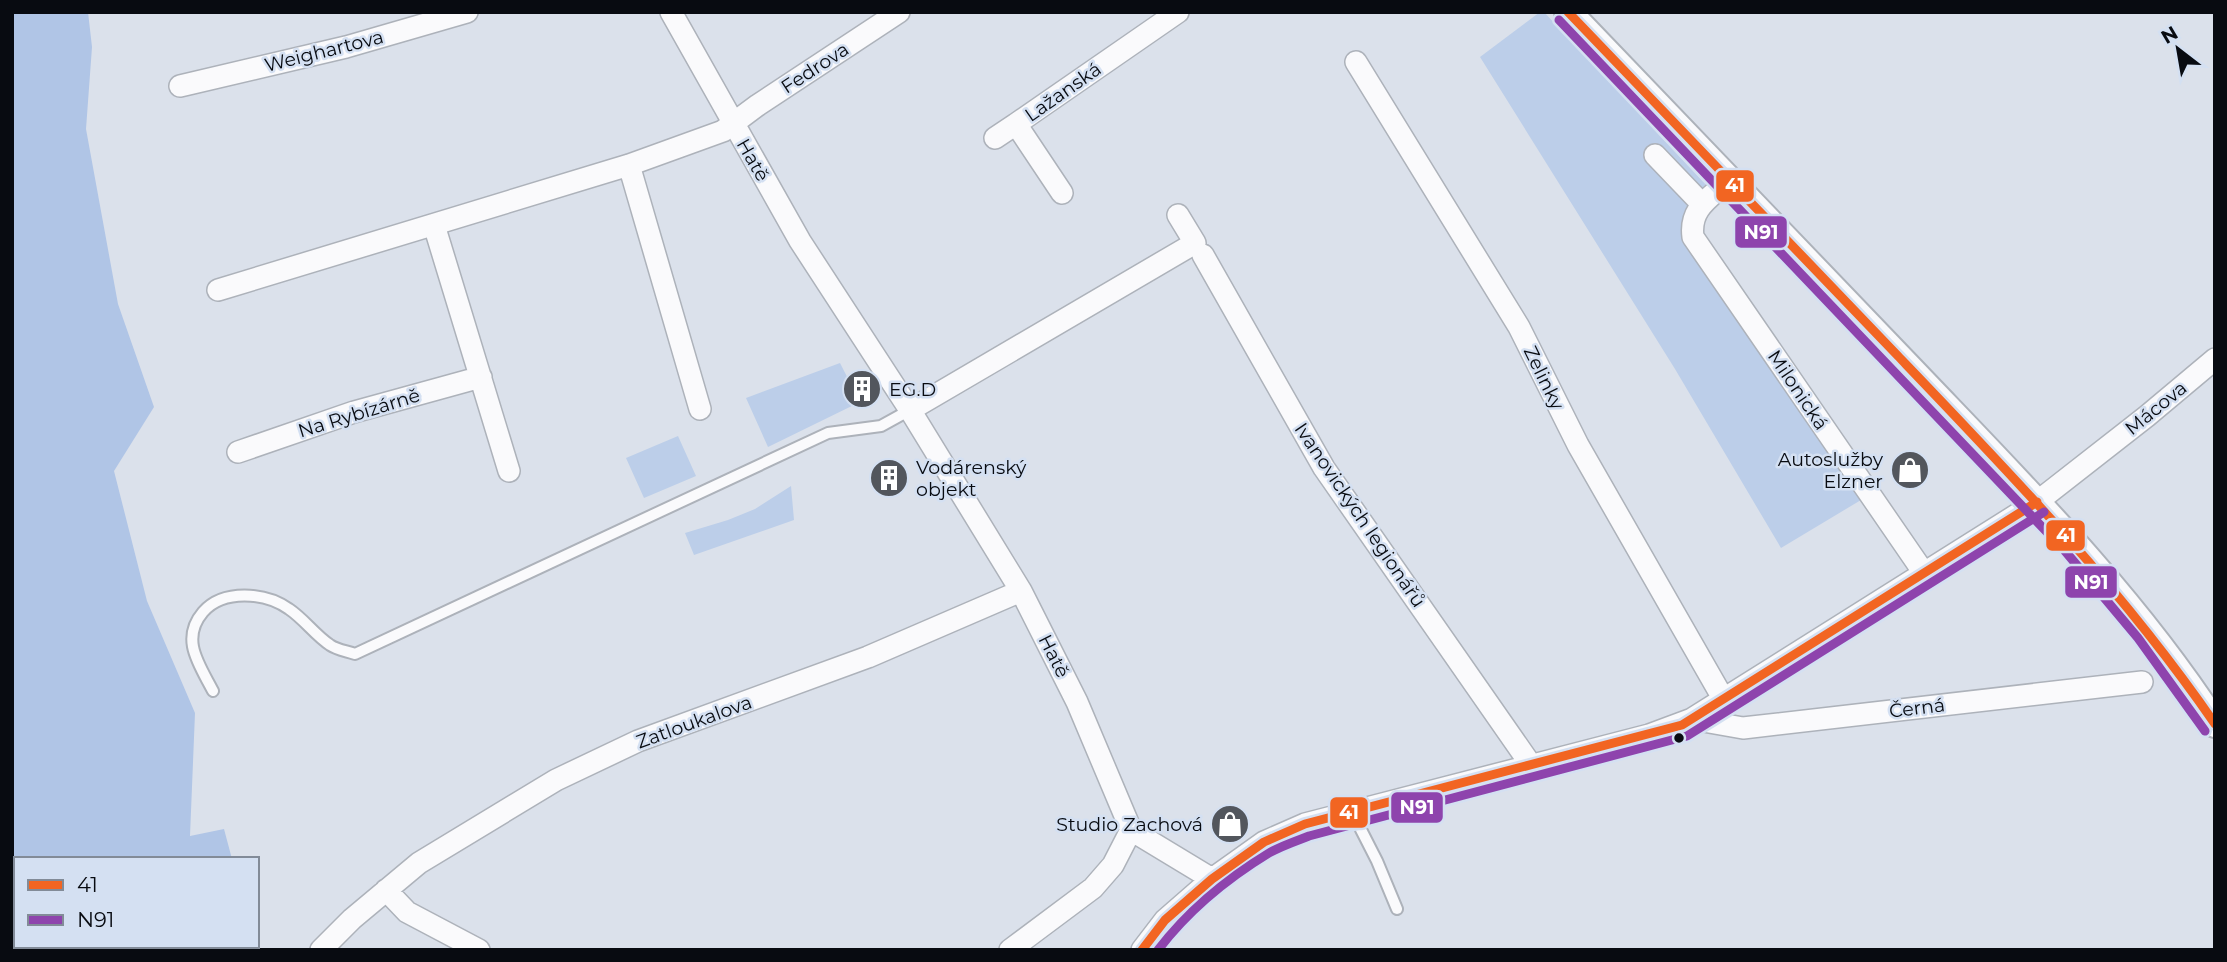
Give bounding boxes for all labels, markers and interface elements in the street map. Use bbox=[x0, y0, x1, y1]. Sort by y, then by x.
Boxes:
north arrow bbox=[2143, 14, 2213, 84]
text: N bbox=[2157, 21, 2182, 49]
street label: Weighartova bbox=[262, 25, 386, 77]
street label: Fedrova bbox=[777, 38, 853, 98]
street label: Lažanská bbox=[1020, 57, 1106, 127]
street label: Hatě bbox=[732, 135, 774, 185]
line badge: 41 bbox=[1715, 169, 1755, 203]
text: 41 bbox=[1725, 174, 1745, 197]
line badge: N91 bbox=[1734, 215, 1788, 249]
text: N91 bbox=[1744, 221, 1778, 244]
street label: Zelinky bbox=[1519, 342, 1570, 414]
street label: Milonická bbox=[1763, 346, 1833, 434]
building icon: EG.D bbox=[841, 368, 883, 410]
street label: Mácova bbox=[2121, 376, 2191, 440]
place label: EG.D bbox=[889, 378, 936, 401]
street label: Na Rybízárně bbox=[295, 384, 423, 442]
street label: Ivanovických legionářů bbox=[1290, 418, 1430, 612]
place label: Autoslužby Elzner bbox=[1778, 448, 1884, 493]
shop icon: Autoslužby Elzner bbox=[1889, 449, 1931, 491]
place label: Vodárenský objekt bbox=[916, 456, 1027, 501]
building icon: Vodárenský objekt bbox=[868, 457, 910, 499]
line badge: 41 bbox=[2045, 519, 2086, 552]
text: 41 bbox=[2056, 524, 2076, 547]
line badge: N91 bbox=[2064, 565, 2118, 599]
text: N91 bbox=[2074, 571, 2108, 594]
street label: Hatě bbox=[1033, 631, 1075, 681]
street label: Zatloukalova bbox=[633, 690, 755, 754]
street label: Černá bbox=[1888, 693, 1946, 723]
unlabelled marker bbox=[1672, 731, 1686, 745]
line badge: N91 bbox=[1390, 791, 1444, 824]
line badge: 41 bbox=[1329, 796, 1369, 829]
text: N91 bbox=[1400, 796, 1434, 819]
text: 41 bbox=[1339, 801, 1359, 824]
shop icon: Studio Zachová bbox=[1209, 803, 1251, 845]
place label: Studio Zachová bbox=[1056, 813, 1203, 836]
legend bbox=[14, 857, 259, 948]
text: 41 bbox=[77, 872, 98, 897]
text: N91 bbox=[77, 907, 114, 932]

